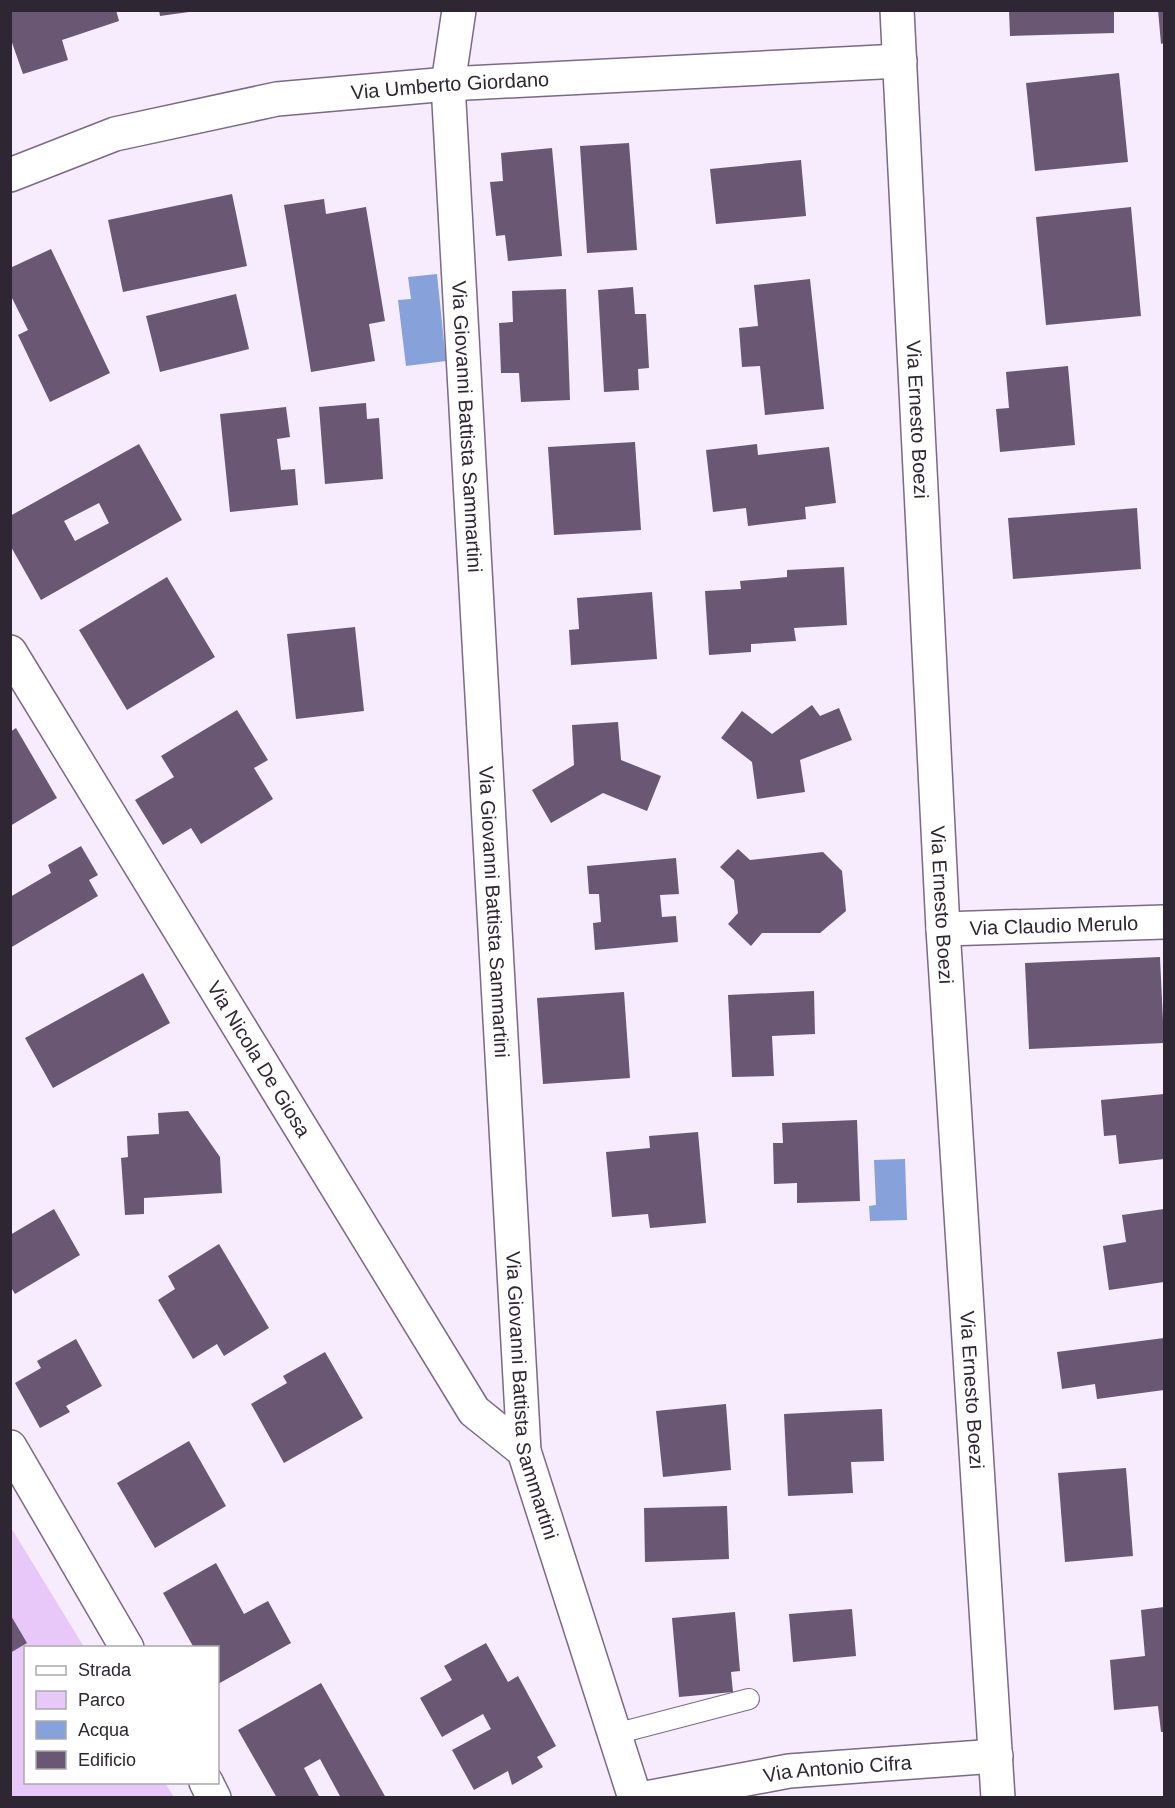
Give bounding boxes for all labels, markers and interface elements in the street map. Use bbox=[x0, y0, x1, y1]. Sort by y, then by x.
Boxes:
street label: Via Umberto Giordano bbox=[350, 68, 550, 103]
street label: Via Giovanni Battista Sammartini bbox=[448, 280, 486, 573]
street label: Via Ernesto Boezi bbox=[903, 340, 932, 499]
street label: Via Giovanni Battista Sammartini bbox=[475, 765, 513, 1058]
street label: Via Ernesto Boezi bbox=[927, 825, 957, 985]
street label: Via Claudio Merulo bbox=[969, 912, 1139, 939]
street label: Via Nicola De Giosa bbox=[203, 977, 315, 1142]
street label: Via Giovanni Battista Sammartini bbox=[502, 1251, 563, 1542]
street label: Via Ernesto Boezi bbox=[956, 1310, 988, 1470]
legend bbox=[24, 1646, 219, 1784]
text: Strada bbox=[78, 1660, 132, 1680]
text: Parco bbox=[78, 1690, 125, 1710]
text: Acqua bbox=[78, 1720, 130, 1740]
text: Edificio bbox=[78, 1750, 136, 1770]
street label: Via Antonio Cifra bbox=[762, 1751, 913, 1787]

